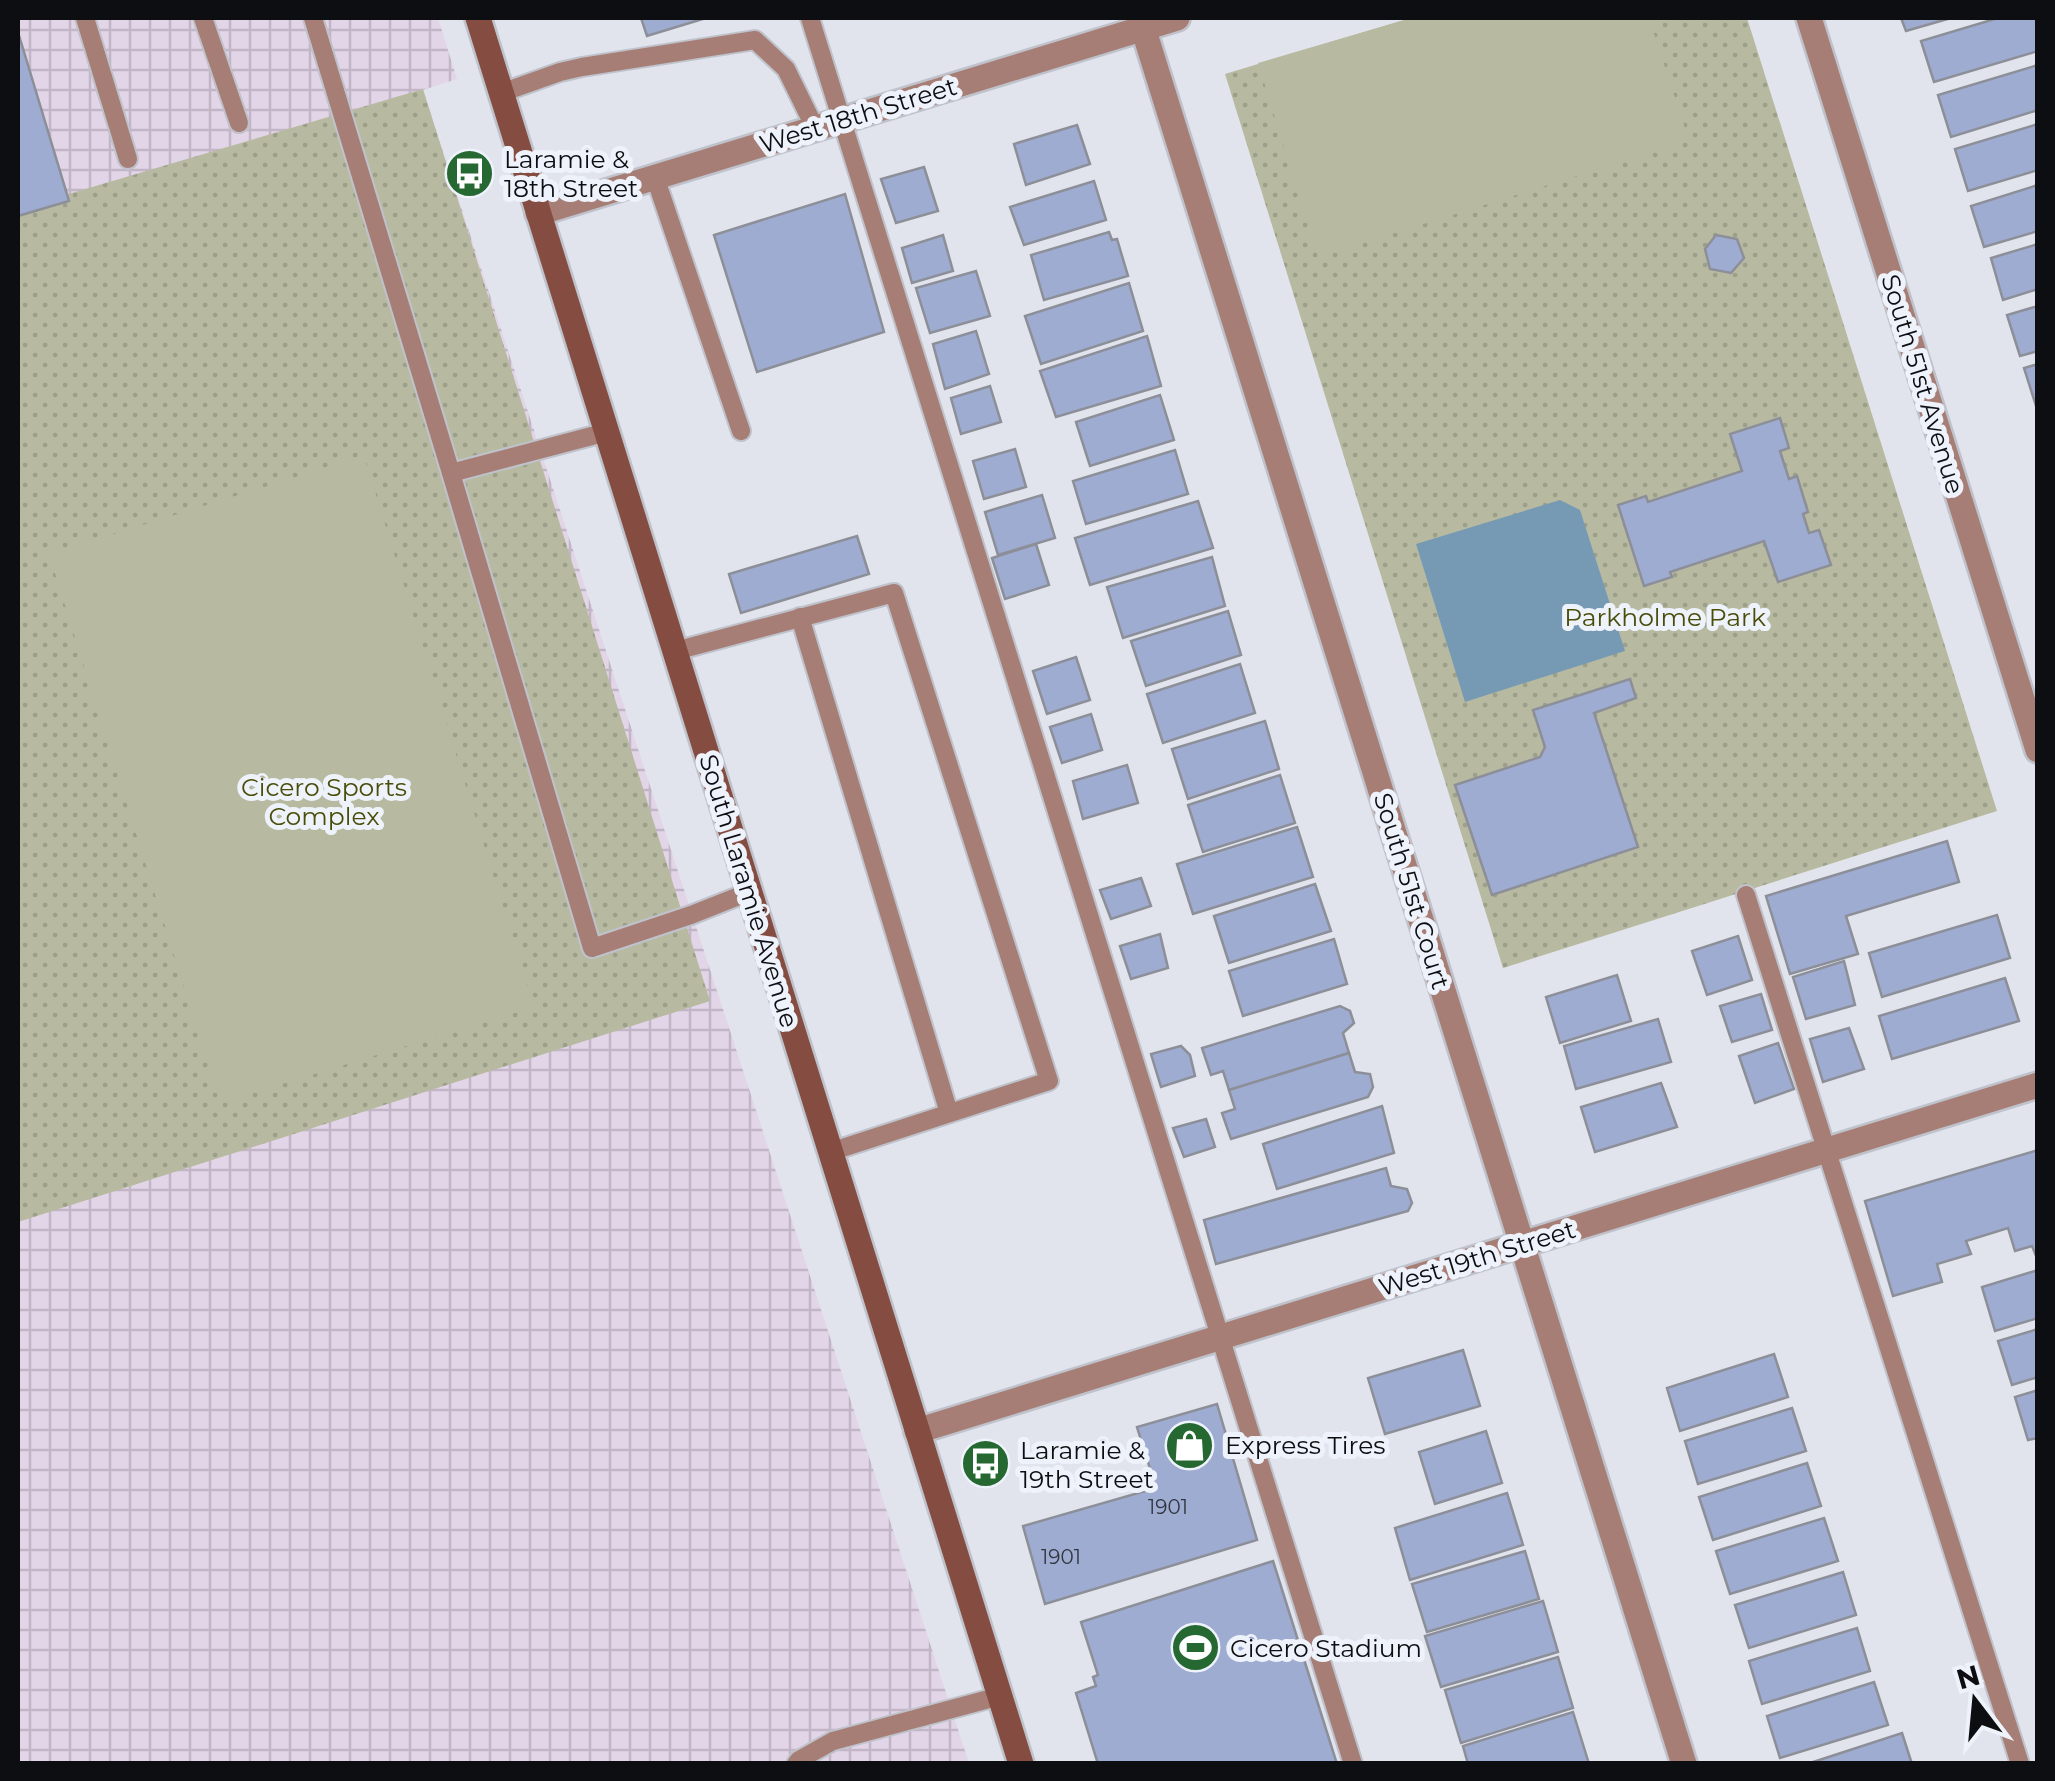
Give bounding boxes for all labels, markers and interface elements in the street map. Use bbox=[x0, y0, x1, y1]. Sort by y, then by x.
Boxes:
street label: West 18th Street bbox=[756, 71, 960, 159]
place label: Laramie & 18th Street bbox=[504, 144, 638, 203]
bus stop icon: Laramie & 18th Street bbox=[443, 147, 495, 199]
street label: South 51st Avenue bbox=[1875, 271, 1971, 497]
park label: Parkholme Park bbox=[1564, 602, 1766, 632]
street label: South Laramie Avenue bbox=[693, 751, 805, 1031]
park label: Cicero Sports Complex bbox=[241, 772, 407, 831]
street label: South 51st Court bbox=[1368, 789, 1456, 993]
street label: West 19th Street bbox=[1375, 1214, 1579, 1302]
shop icon: Express Tires bbox=[1164, 1419, 1216, 1471]
place label: Express Tires bbox=[1225, 1430, 1386, 1460]
place label: Laramie & 19th Street bbox=[1020, 1435, 1154, 1494]
bus stop icon: Laramie & 19th Street bbox=[959, 1438, 1011, 1490]
house number: 1901 bbox=[1148, 1495, 1188, 1519]
house number: 1901 bbox=[1041, 1545, 1081, 1569]
sports icon: Cicero Stadium bbox=[1169, 1622, 1221, 1674]
place label: Cicero Stadium bbox=[1230, 1633, 1422, 1663]
north arrow bbox=[1925, 1651, 2025, 1751]
text: N bbox=[1953, 1658, 1984, 1696]

